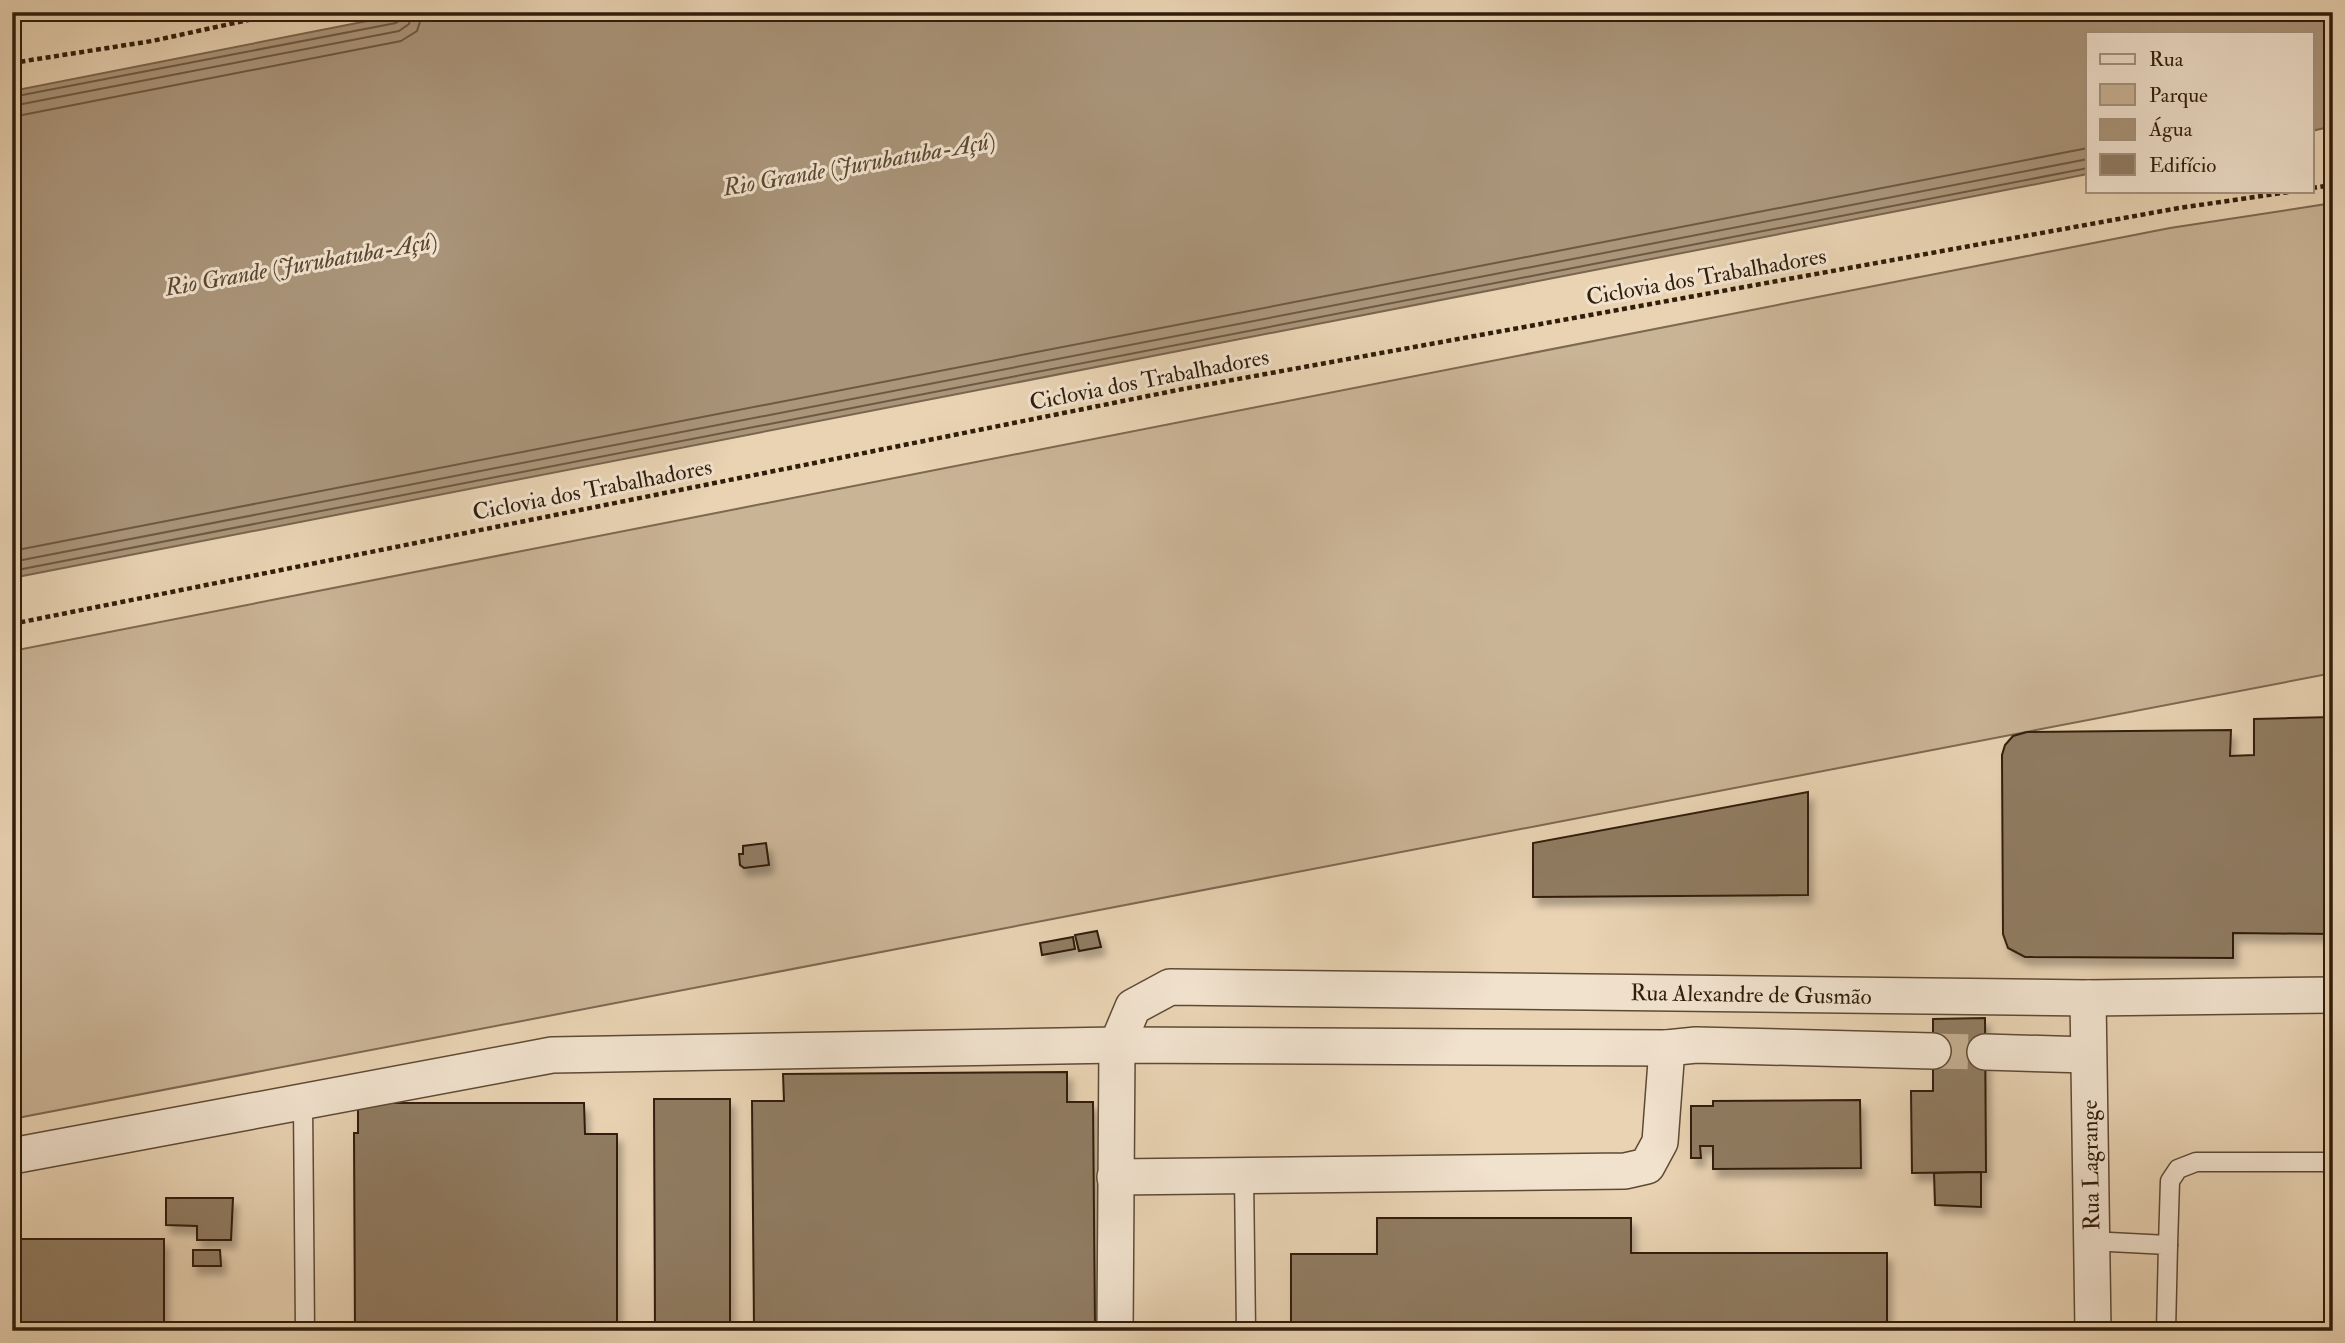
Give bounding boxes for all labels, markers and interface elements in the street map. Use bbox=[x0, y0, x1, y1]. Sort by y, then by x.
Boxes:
legend bbox=[2086, 32, 2314, 192]
text: Rua bbox=[2149, 46, 2184, 73]
text: Parque bbox=[2149, 82, 2208, 109]
text: Água bbox=[2148, 116, 2193, 143]
water label: Rio Grande (Jurubatuba-Açú) bbox=[720, 125, 998, 204]
text: Edifício bbox=[2149, 152, 2216, 179]
water label: Rio Grande (Jurubatuba-Açú) bbox=[162, 225, 440, 304]
street label: Ciclovia dos Trabalhadores bbox=[1584, 241, 1828, 312]
street label: Ciclovia dos Trabalhadores bbox=[1027, 342, 1271, 417]
street label: Ciclovia dos Trabalhadores bbox=[470, 452, 714, 527]
street label: Rua Alexandre de Gusmão bbox=[1630, 978, 1872, 1011]
street label: Rua Lagrange bbox=[2075, 1099, 2106, 1231]

